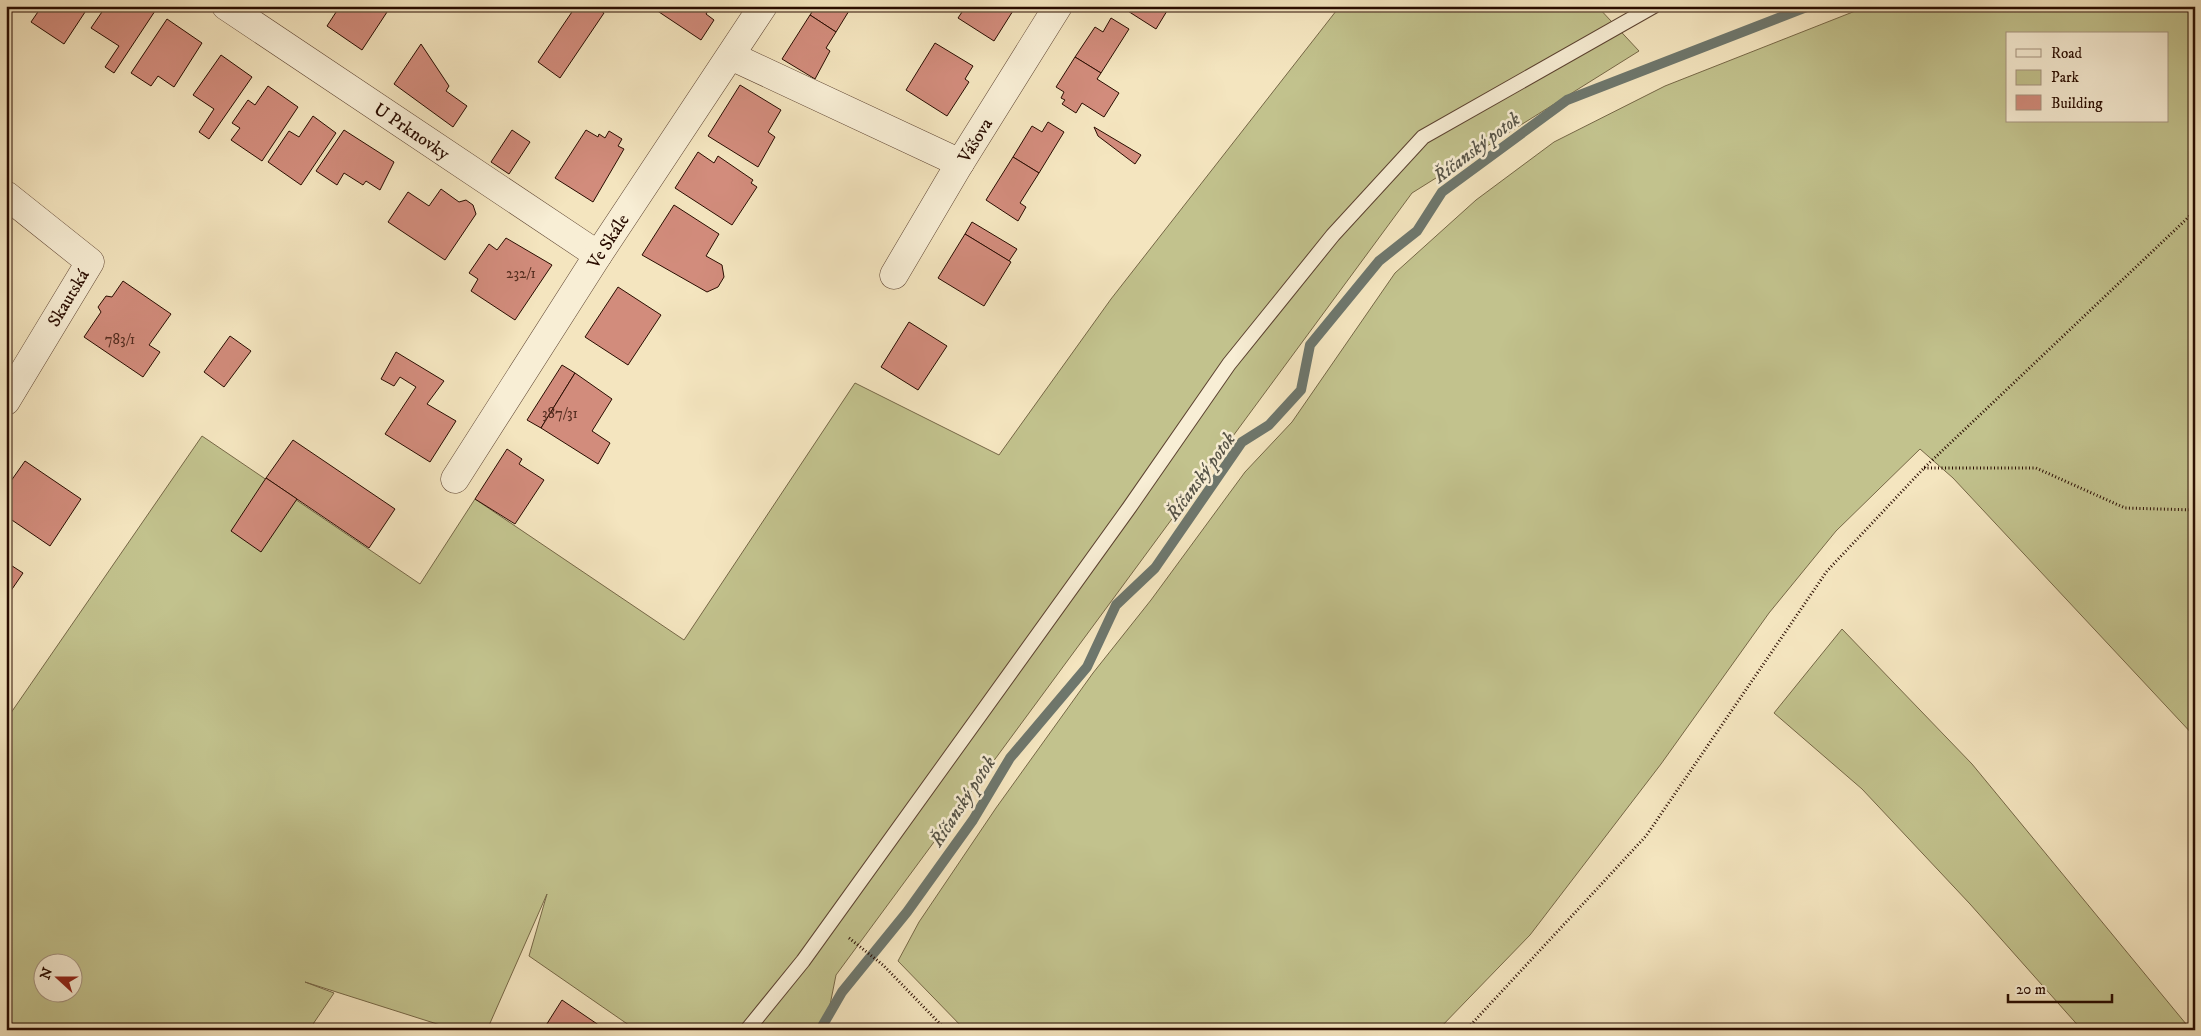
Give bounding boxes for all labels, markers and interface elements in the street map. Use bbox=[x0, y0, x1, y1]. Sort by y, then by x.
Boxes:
legend bbox=[2006, 32, 2168, 122]
text: Road bbox=[2051, 44, 2083, 63]
text: Park bbox=[2051, 68, 2080, 87]
text: Building bbox=[2051, 94, 2103, 113]
street label: U Prknovky bbox=[369, 98, 454, 166]
water label: Říčanský potok bbox=[1427, 106, 1526, 190]
street label: Vášova bbox=[953, 114, 998, 168]
street label: Ve Skále bbox=[583, 210, 635, 274]
house number: 232/1 bbox=[506, 264, 536, 283]
street label: Skautská bbox=[43, 266, 95, 331]
house number: 783/1 bbox=[105, 330, 135, 349]
house number: 387/31 bbox=[542, 404, 578, 423]
water label: Říčanský potok bbox=[1159, 427, 1242, 527]
water label: Říčanský potok bbox=[923, 751, 1002, 853]
north arrow bbox=[32, 954, 82, 1004]
text: N bbox=[36, 965, 57, 982]
scale bar bbox=[2008, 971, 2112, 1003]
text: 20 m bbox=[2016, 980, 2046, 999]

